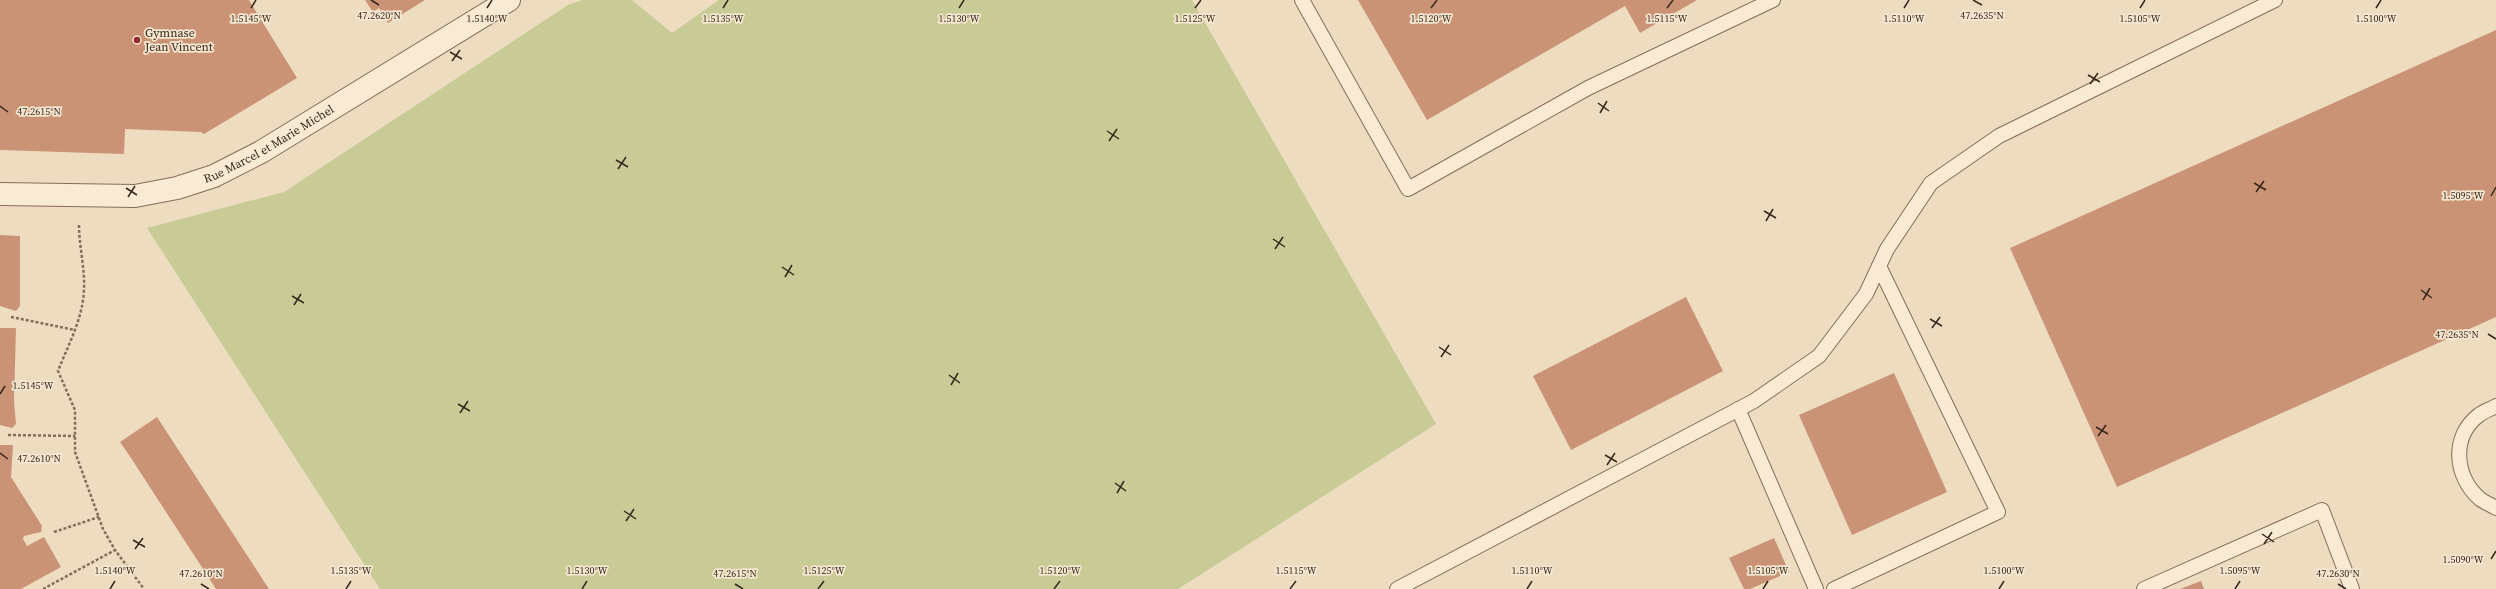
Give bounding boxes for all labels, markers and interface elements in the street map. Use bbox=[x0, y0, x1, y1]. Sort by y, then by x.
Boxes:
text: 47.2620°N bbox=[357, 9, 401, 22]
text: 47.2635°N bbox=[1960, 9, 2004, 22]
text: 1.5145°W bbox=[231, 12, 272, 25]
text: 1.5140°W bbox=[467, 12, 508, 25]
text: 1.5135°W bbox=[703, 12, 744, 25]
text: 1.5130°W bbox=[939, 12, 980, 25]
text: 1.5125°W bbox=[1175, 12, 1216, 25]
text: 1.5120°W bbox=[1411, 12, 1452, 25]
text: 1.5115°W bbox=[1647, 12, 1688, 25]
text: 1.5110°W bbox=[1884, 12, 1925, 25]
text: 1.5105°W bbox=[2120, 12, 2161, 25]
text: 1.5100°W bbox=[2356, 12, 2397, 25]
place label: Gymnase Jean Vincent bbox=[144, 25, 213, 55]
marker: Gymnase Jean Vincent bbox=[132, 35, 142, 45]
street label: Rue Marcel et Marie Michel bbox=[202, 101, 337, 187]
text: 47.2615°N bbox=[17, 105, 61, 118]
text: 1.5095°W bbox=[2443, 189, 2484, 202]
text: 47.2635°N bbox=[2435, 328, 2479, 341]
text: 1.5145°W bbox=[13, 379, 54, 392]
text: 47.2610°N bbox=[17, 452, 61, 465]
text: 1.5090°W bbox=[2443, 553, 2484, 566]
text: 1.5140°W bbox=[95, 564, 136, 577]
text: 1.5135°W bbox=[331, 564, 372, 577]
text: 1.5130°W bbox=[567, 564, 608, 577]
text: 1.5125°W bbox=[804, 564, 845, 577]
text: 1.5120°W bbox=[1040, 564, 1081, 577]
text: 1.5115°W bbox=[1276, 564, 1317, 577]
text: 1.5110°W bbox=[1512, 564, 1553, 577]
text: 1.5105°W bbox=[1748, 564, 1789, 577]
text: 1.5100°W bbox=[1984, 564, 2025, 577]
text: 1.5095°W bbox=[2220, 564, 2261, 577]
text: 47.2610°N bbox=[179, 567, 223, 580]
text: 47.2615°N bbox=[713, 567, 757, 580]
text: 47.2630°N bbox=[2316, 567, 2360, 580]

